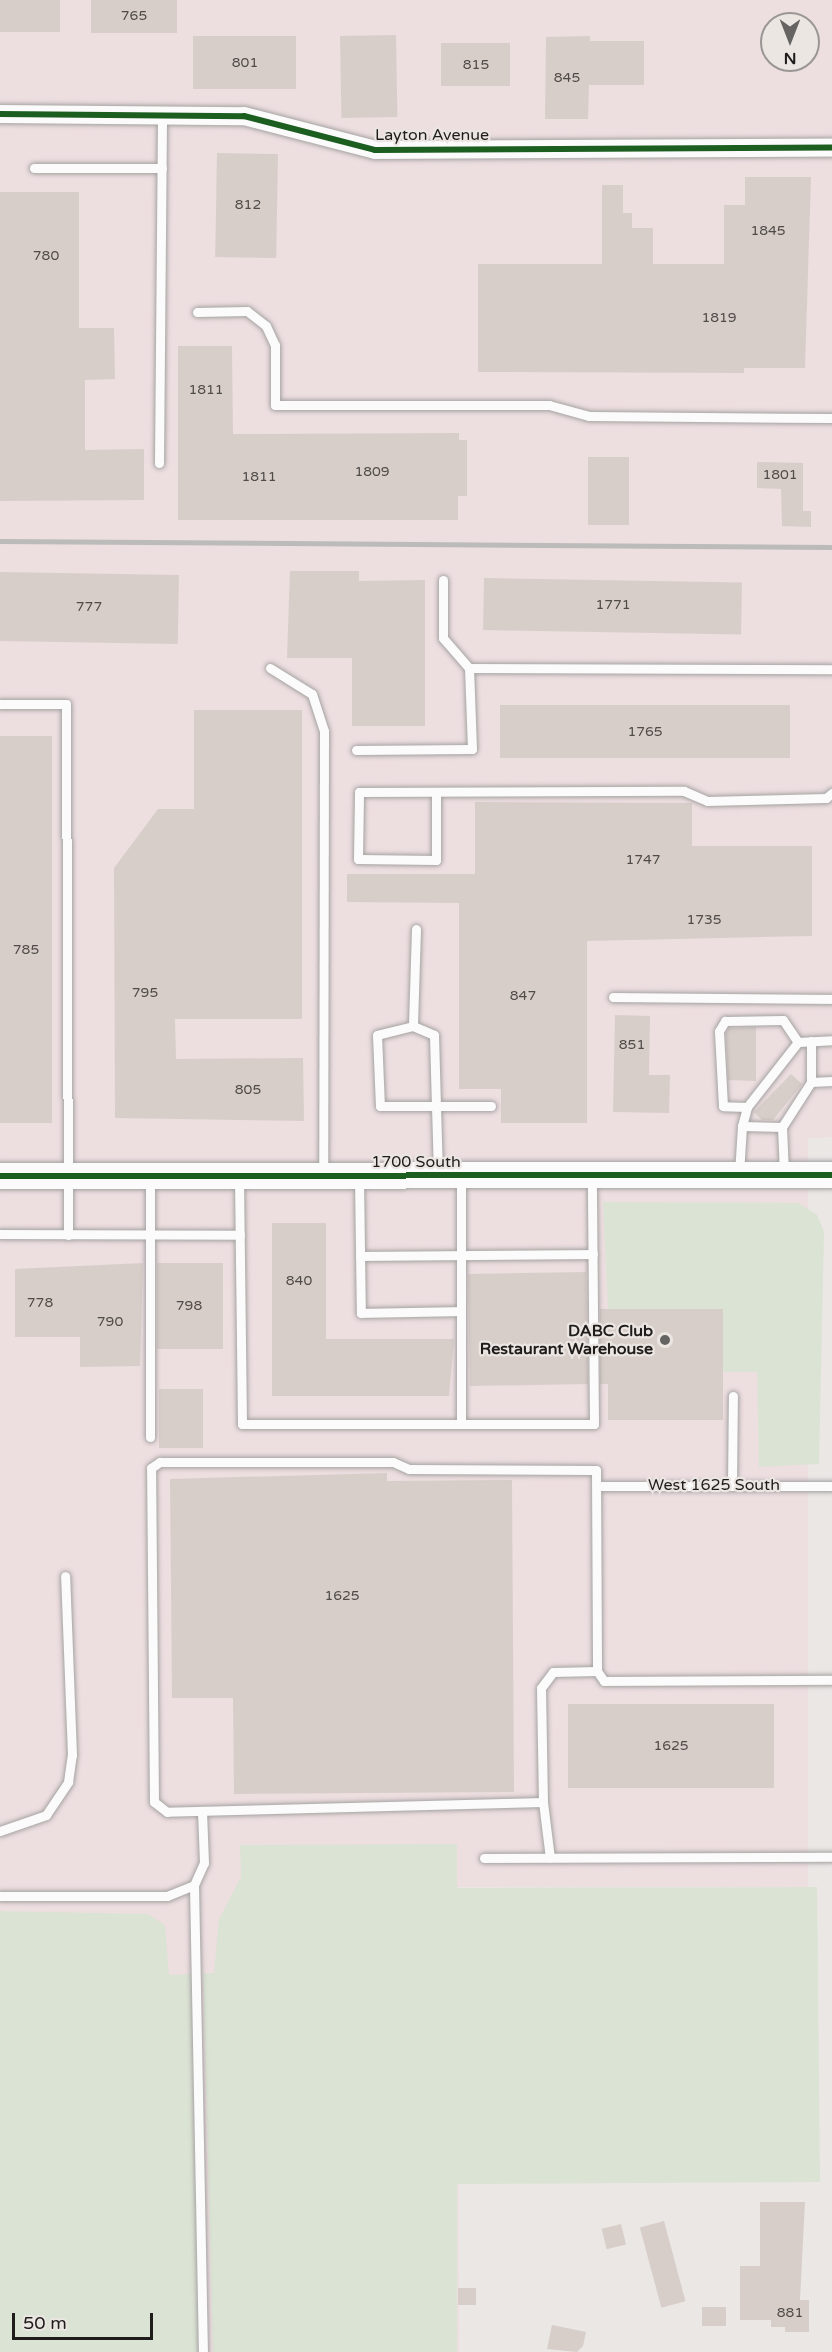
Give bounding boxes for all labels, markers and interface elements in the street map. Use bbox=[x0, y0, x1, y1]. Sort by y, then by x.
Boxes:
house number: 765 bbox=[121, 8, 147, 24]
north arrow bbox=[760, 12, 820, 72]
text: N bbox=[784, 48, 796, 68]
house number: 801 bbox=[232, 55, 258, 71]
house number: 815 bbox=[463, 57, 489, 73]
house number: 845 bbox=[554, 70, 580, 86]
street label: Layton Avenue bbox=[375, 125, 489, 145]
house number: 812 bbox=[235, 197, 261, 213]
house number: 1845 bbox=[750, 223, 786, 239]
house number: 780 bbox=[33, 248, 59, 264]
house number: 1819 bbox=[701, 310, 737, 326]
house number: 1811 bbox=[188, 382, 224, 398]
house number: 1809 bbox=[354, 464, 390, 480]
house number: 1801 bbox=[762, 467, 798, 483]
house number: 1811 bbox=[241, 469, 277, 485]
house number: 1771 bbox=[595, 597, 631, 613]
house number: 777 bbox=[76, 599, 102, 615]
house number: 1765 bbox=[627, 724, 663, 740]
house number: 1747 bbox=[625, 852, 661, 868]
house number: 1735 bbox=[686, 912, 722, 928]
house number: 785 bbox=[13, 942, 39, 958]
house number: 795 bbox=[132, 985, 158, 1001]
house number: 847 bbox=[510, 988, 536, 1004]
house number: 851 bbox=[619, 1037, 645, 1053]
house number: 805 bbox=[235, 1082, 261, 1098]
street label: 1700 South bbox=[371, 1152, 461, 1172]
house number: 840 bbox=[286, 1273, 312, 1289]
house number: 778 bbox=[27, 1295, 53, 1311]
house number: 798 bbox=[176, 1298, 202, 1314]
house number: 790 bbox=[97, 1314, 123, 1330]
place label: DABC Club Restaurant Warehouse bbox=[480, 1321, 653, 1359]
marker: DABC Club Restaurant Warehouse bbox=[658, 1333, 672, 1347]
street label: West 1625 South bbox=[648, 1475, 780, 1495]
house number: 1625 bbox=[324, 1588, 360, 1604]
house number: 1625 bbox=[653, 1738, 689, 1754]
scale bar bbox=[15, 2301, 156, 2339]
house number: 881 bbox=[777, 2305, 803, 2321]
text: 50 m bbox=[23, 2312, 67, 2334]

